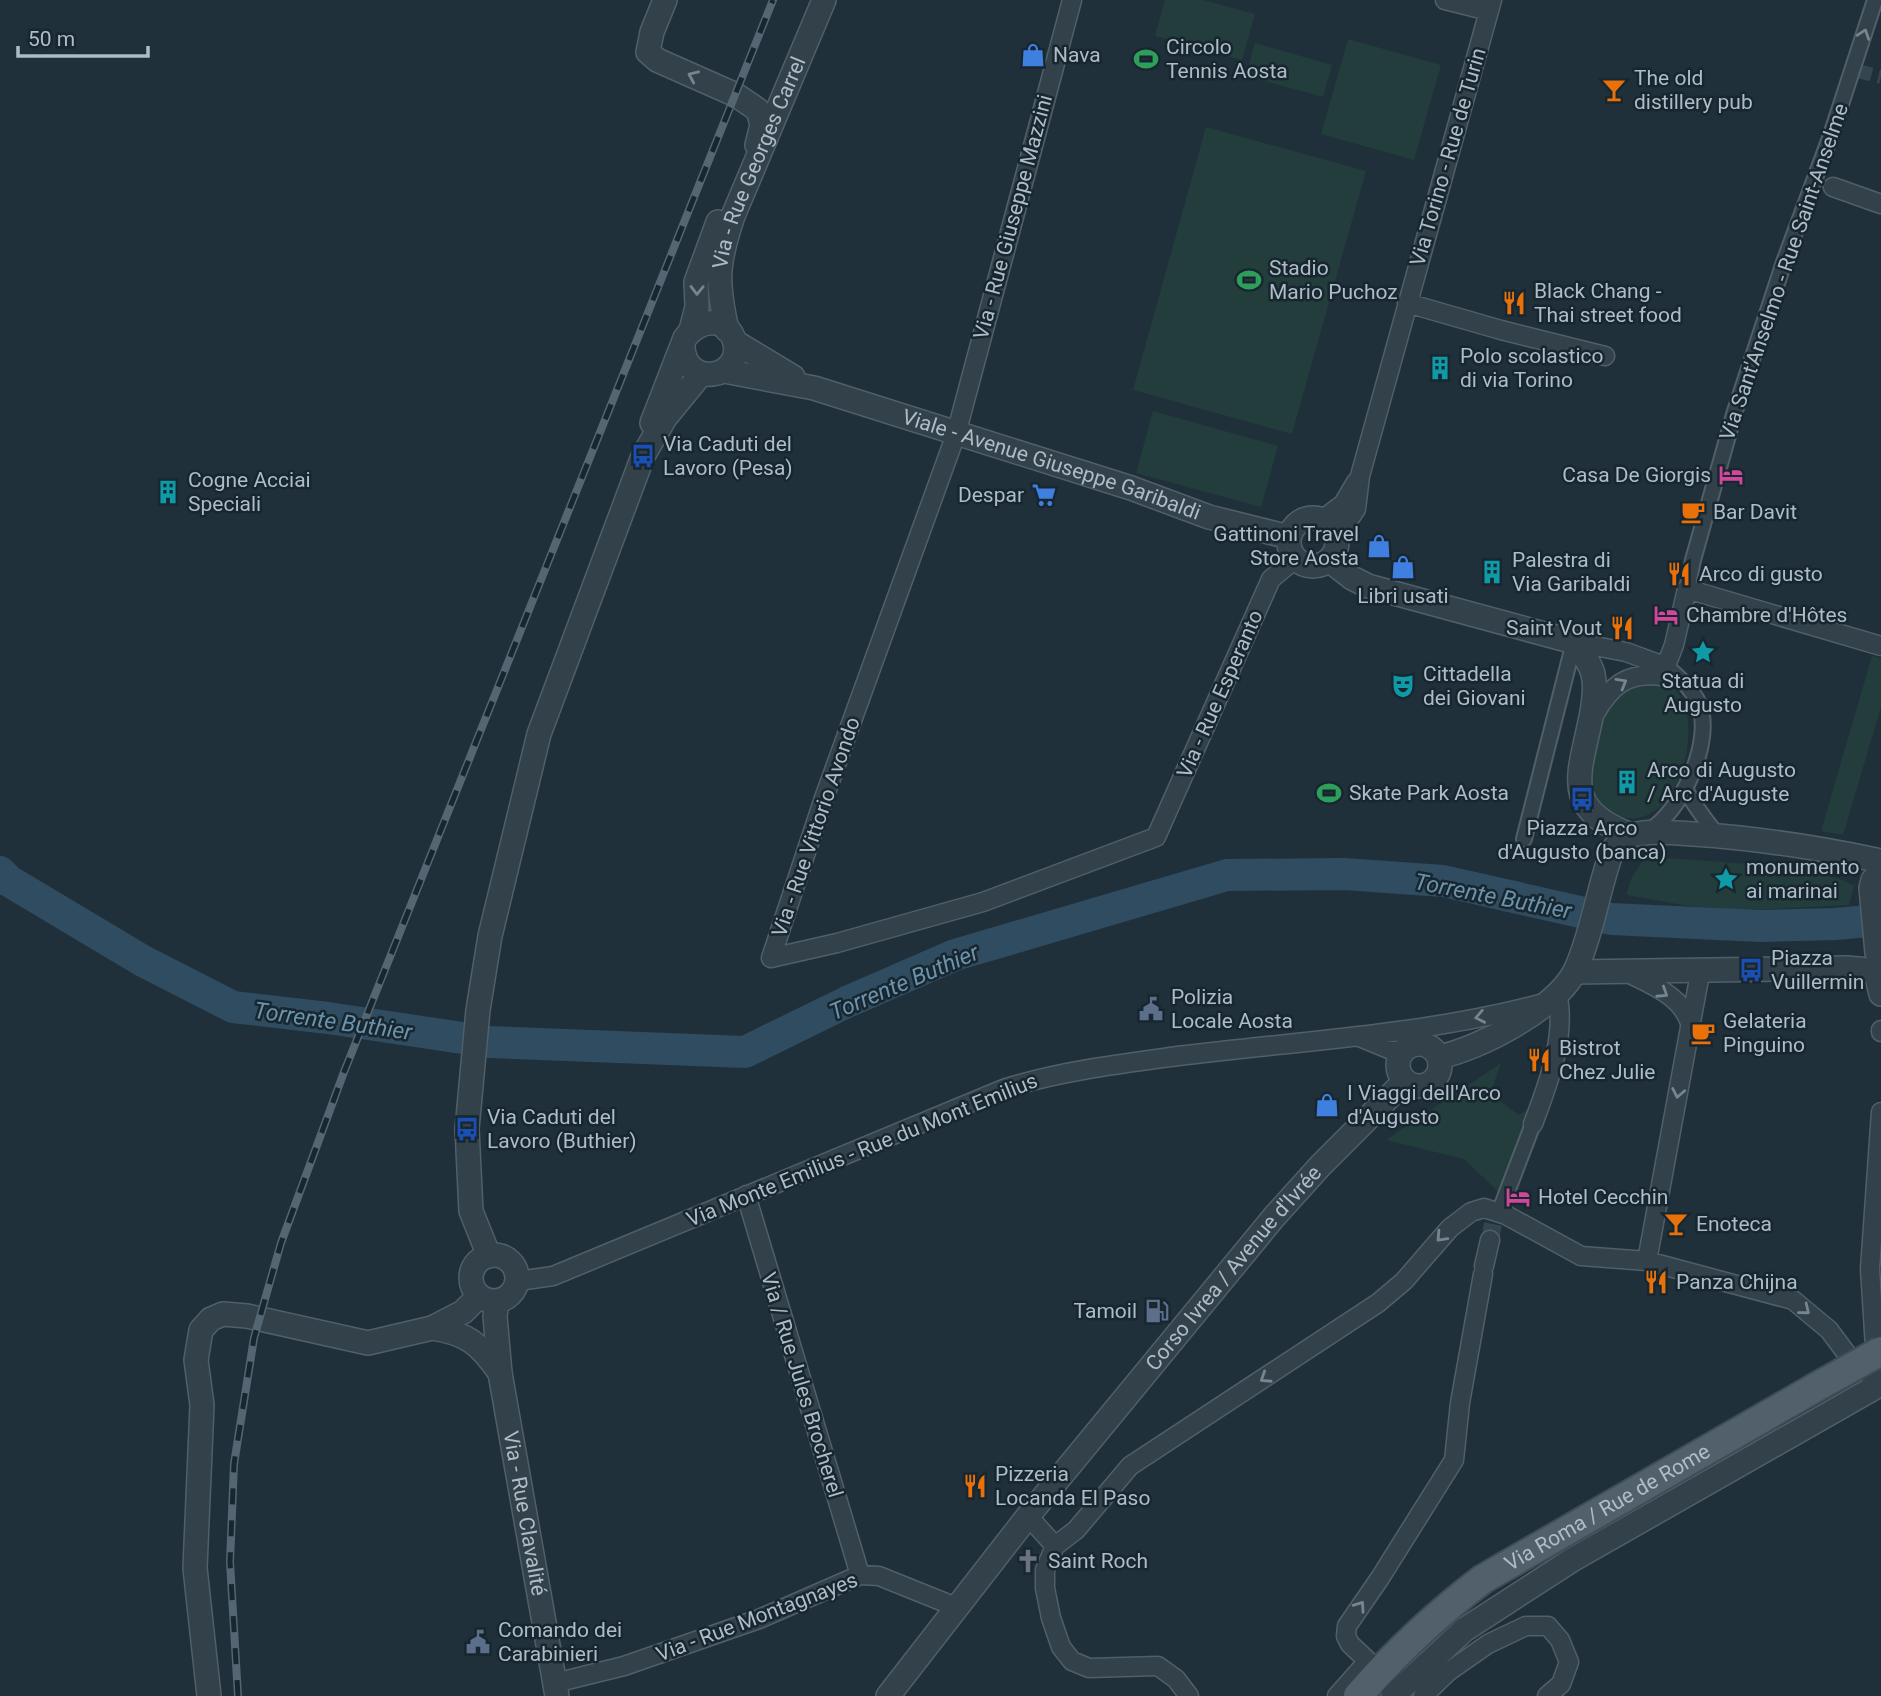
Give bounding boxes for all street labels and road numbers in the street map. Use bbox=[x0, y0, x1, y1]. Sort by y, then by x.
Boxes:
street label: Via Torino - Rue de Turin bbox=[1405, 45, 1491, 269]
street label: Via - Rue Georges Carrel bbox=[708, 53, 811, 270]
street label: Via - Rue Giuseppe Mazzini bbox=[969, 92, 1057, 342]
street label: Via Sant'Anselmo - Rue Saint-Anselme bbox=[1715, 100, 1853, 444]
street label: Viale - Avenue Giuseppe Garibaldi bbox=[899, 405, 1204, 525]
street label: Via - Rue Esperanto bbox=[1172, 606, 1268, 782]
street label: Via - Rue Vittorio Avondo bbox=[767, 714, 865, 940]
street label: Via Monte Emilius - Rue du Mont Emilius bbox=[683, 1068, 1041, 1232]
street label: Corso Ivrea / Avenue d'Ivrée bbox=[1141, 1161, 1326, 1375]
street label: Via / Rue Jules Brocherel bbox=[756, 1270, 848, 1500]
street label: Via - Rue Clavalité bbox=[498, 1429, 551, 1598]
street label: Via Roma / Rue de Rome bbox=[1501, 1439, 1714, 1576]
street label: Via - Rue Montagnayes bbox=[653, 1568, 861, 1666]

